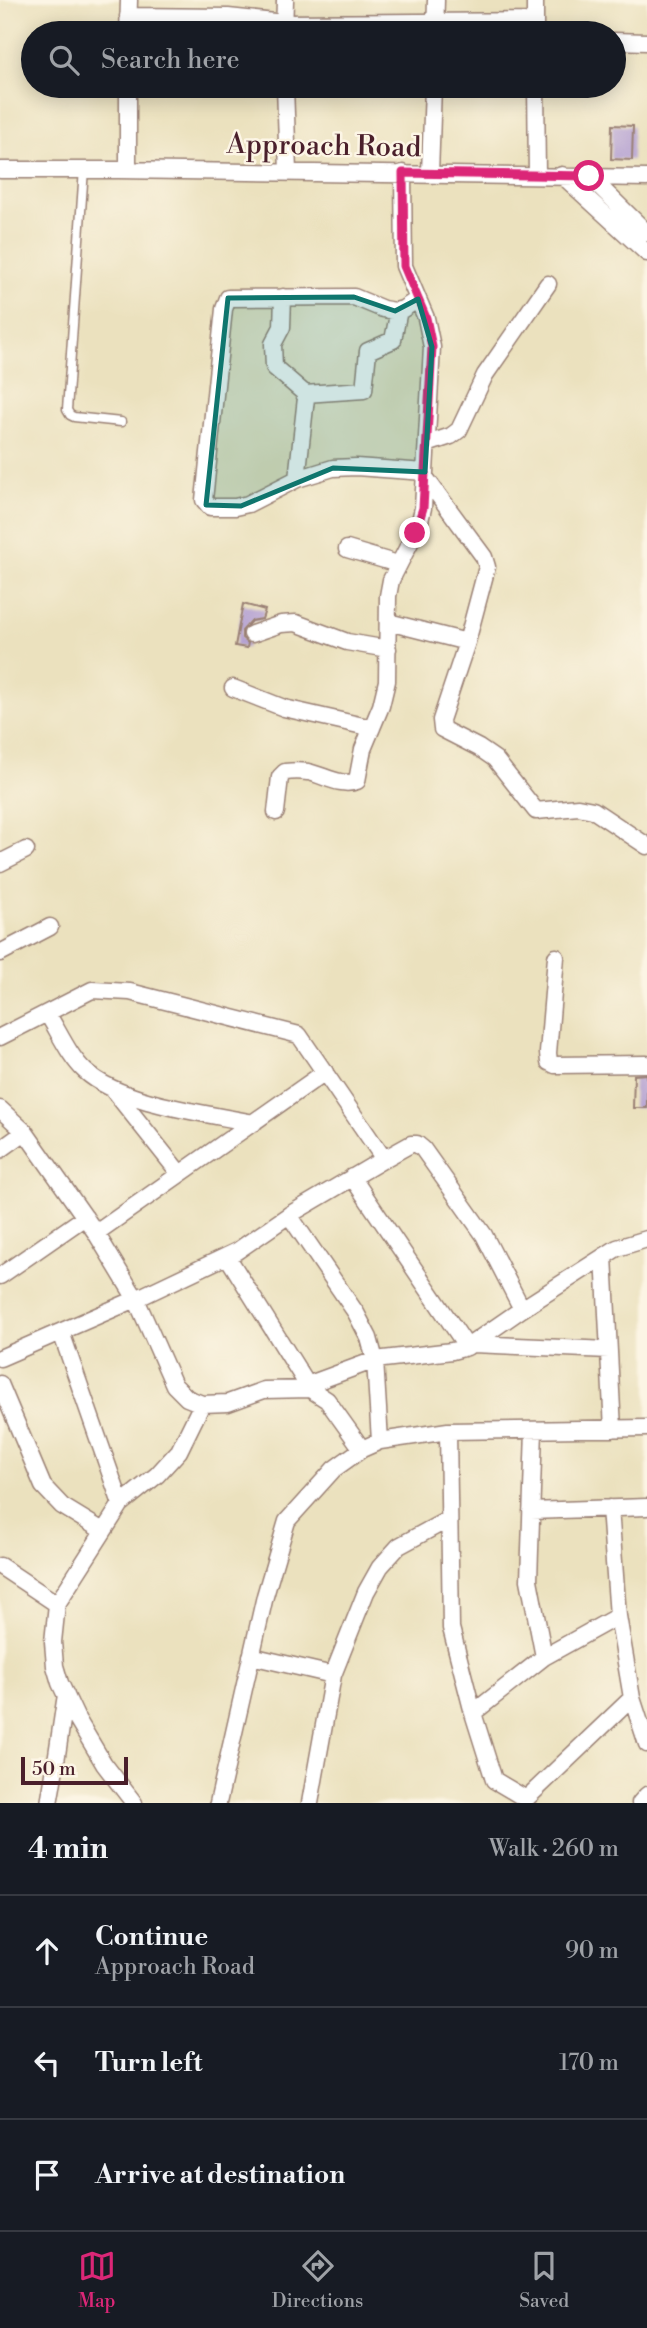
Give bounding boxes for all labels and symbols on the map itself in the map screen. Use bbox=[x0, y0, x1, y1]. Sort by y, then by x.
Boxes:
street label: Approach Road bbox=[225, 127, 422, 165]
route start bbox=[573, 160, 604, 191]
route end bbox=[399, 517, 430, 548]
scale bar bbox=[21, 1754, 128, 1786]

